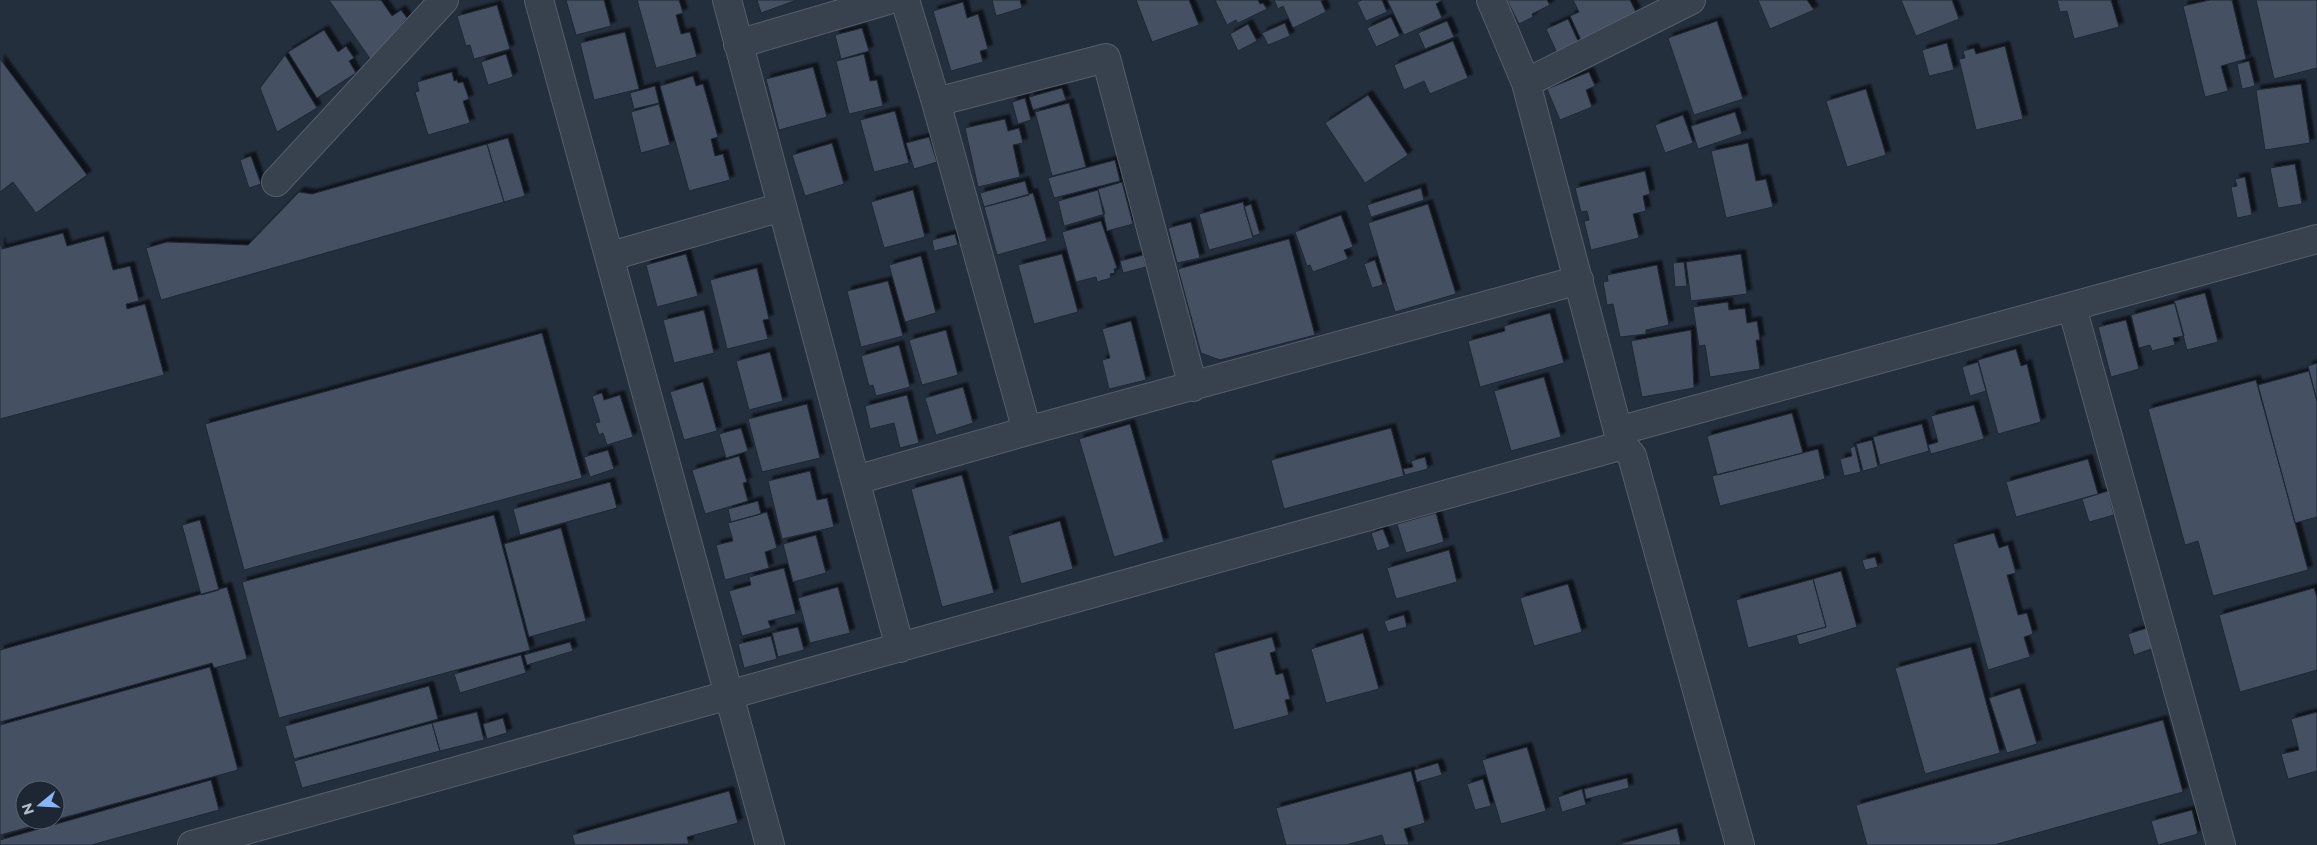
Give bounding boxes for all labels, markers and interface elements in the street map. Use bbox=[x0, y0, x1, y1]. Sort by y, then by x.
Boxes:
north arrow bbox=[15, 780, 65, 830]
text: N bbox=[17, 801, 38, 817]

